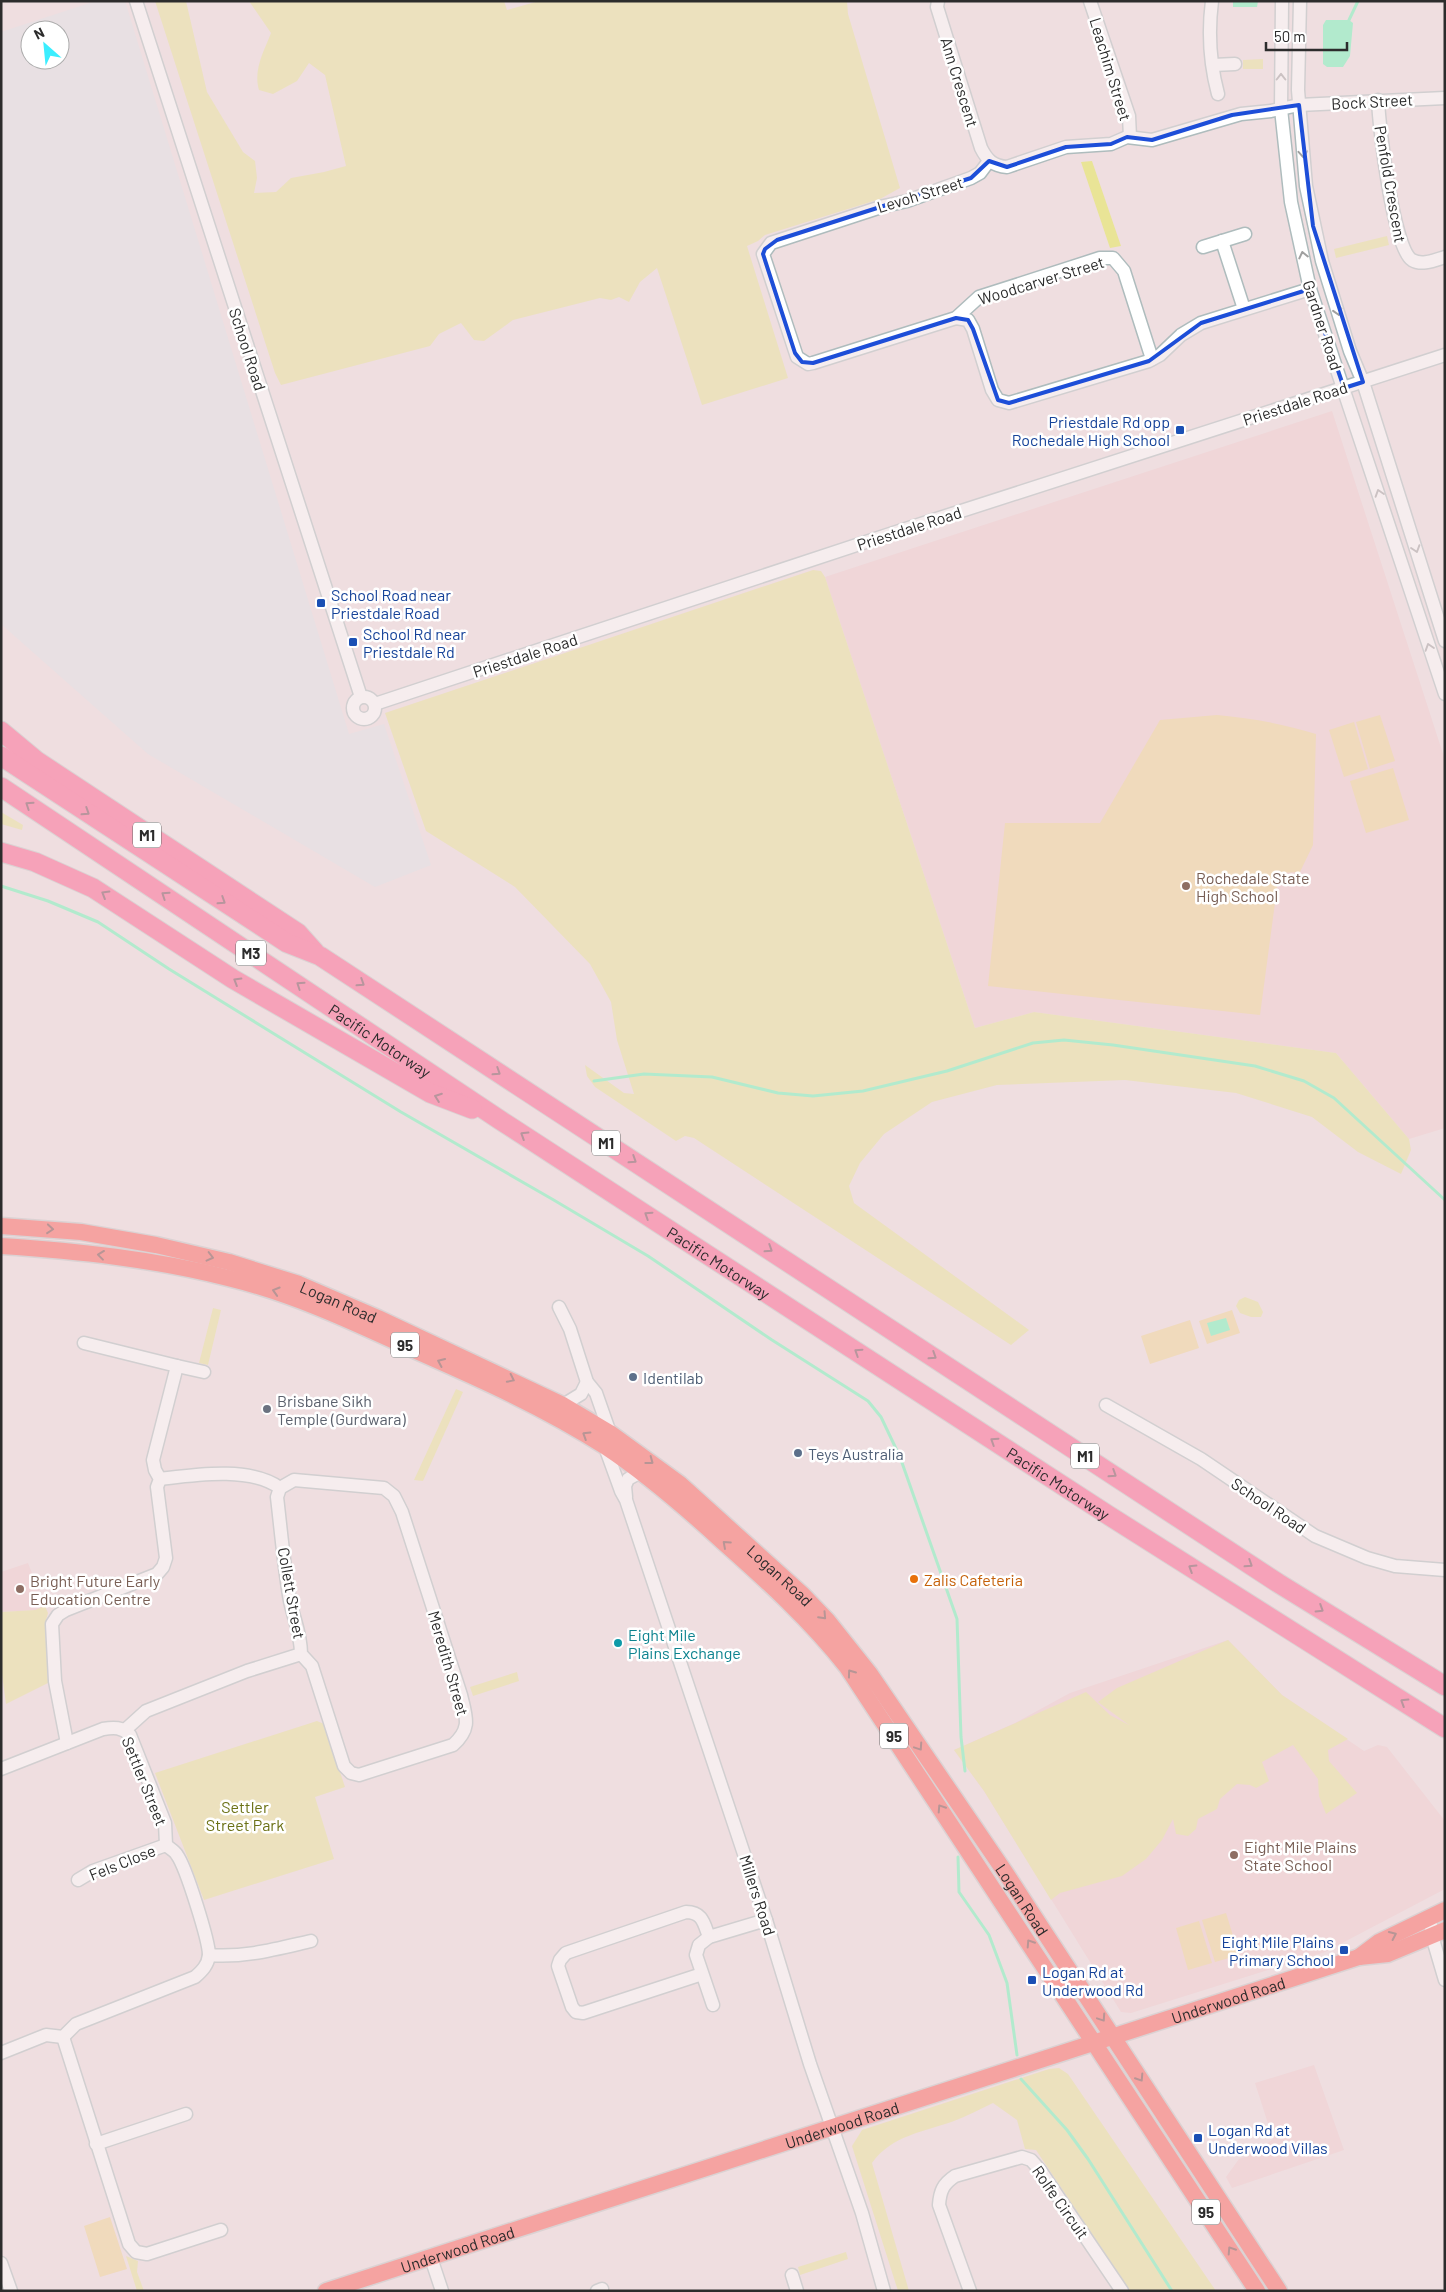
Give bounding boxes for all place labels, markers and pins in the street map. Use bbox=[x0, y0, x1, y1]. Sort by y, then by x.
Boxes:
place label: Priestdale Rd opp Rochedale High School bbox=[1012, 412, 1170, 449]
marker: Priestdale Rd opp Rochedale High School bbox=[1174, 424, 1186, 436]
place label: School Road near Priestdale Road bbox=[331, 585, 451, 622]
marker: School Road near Priestdale Road bbox=[315, 597, 327, 609]
place label: School Rd near Priestdale Rd bbox=[363, 624, 466, 661]
marker: School Rd near Priestdale Rd bbox=[347, 636, 359, 648]
place label: Rochedale State High School bbox=[1196, 868, 1310, 905]
marker: Rochedale State High School bbox=[1180, 880, 1192, 892]
place label: Identilab bbox=[643, 1368, 704, 1387]
marker: Identilab bbox=[627, 1371, 639, 1383]
place label: Brisbane Sikh Temple (Gurdwara) bbox=[277, 1391, 407, 1428]
marker: Brisbane Sikh Temple (Gurdwara) bbox=[261, 1403, 273, 1415]
place label: Teys Australia bbox=[808, 1444, 904, 1463]
marker: Teys Australia bbox=[792, 1447, 804, 1459]
place label: Zalis Cafeteria bbox=[924, 1570, 1023, 1589]
place label: Bright Future Early Education Centre bbox=[30, 1571, 161, 1608]
marker: Zalis Cafeteria bbox=[908, 1573, 920, 1585]
marker: Bright Future Early Education Centre bbox=[14, 1583, 26, 1595]
place label: Eight Mile Plains Exchange bbox=[628, 1625, 741, 1662]
marker: Eight Mile Plains Exchange bbox=[612, 1637, 624, 1649]
place label: Eight Mile Plains State School bbox=[1244, 1837, 1357, 1874]
marker: Eight Mile Plains State School bbox=[1228, 1849, 1240, 1861]
place label: Eight Mile Plains Primary School bbox=[1221, 1932, 1334, 1969]
marker: Eight Mile Plains Primary School bbox=[1338, 1944, 1350, 1956]
place label: Logan Rd at Underwood Rd bbox=[1042, 1962, 1144, 1999]
marker: Logan Rd at Underwood Rd bbox=[1026, 1974, 1038, 1986]
place label: Logan Rd at Underwood Villas bbox=[1208, 2120, 1328, 2157]
marker: Logan Rd at Underwood Villas bbox=[1192, 2132, 1204, 2144]

